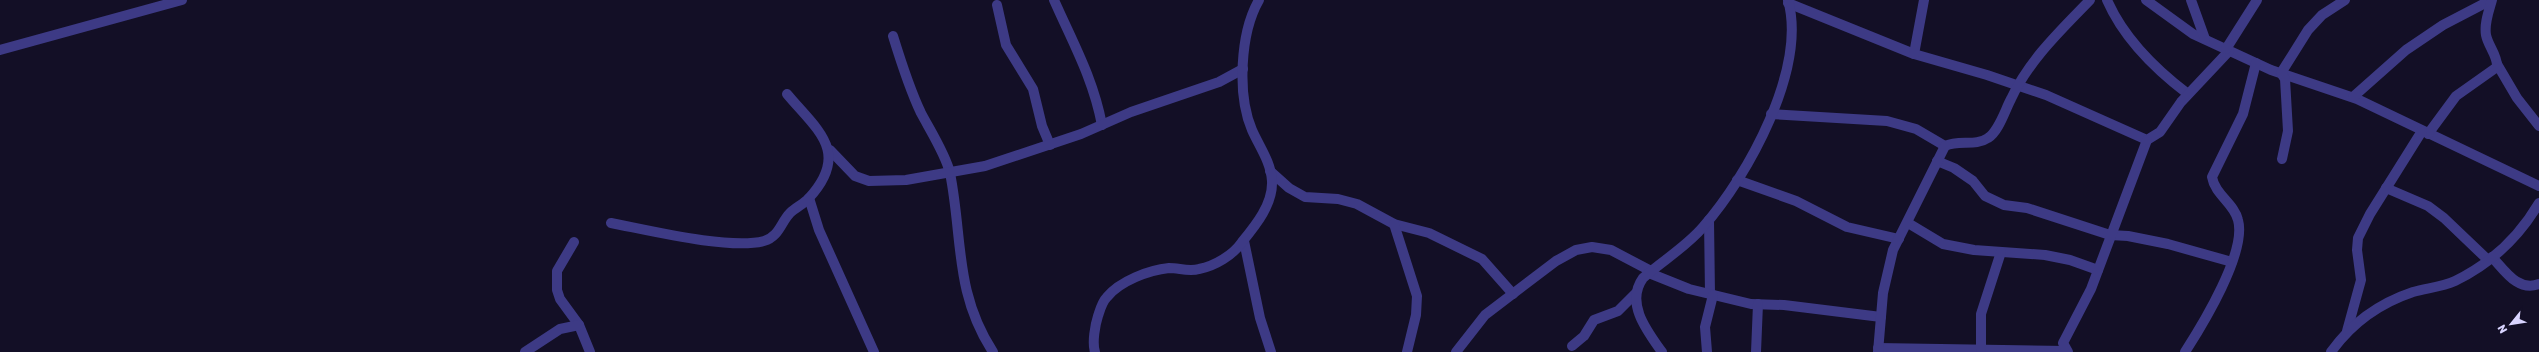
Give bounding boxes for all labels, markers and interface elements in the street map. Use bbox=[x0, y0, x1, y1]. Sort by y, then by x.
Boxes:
north arrow bbox=[2491, 304, 2531, 344]
text: N bbox=[2495, 322, 2510, 335]

